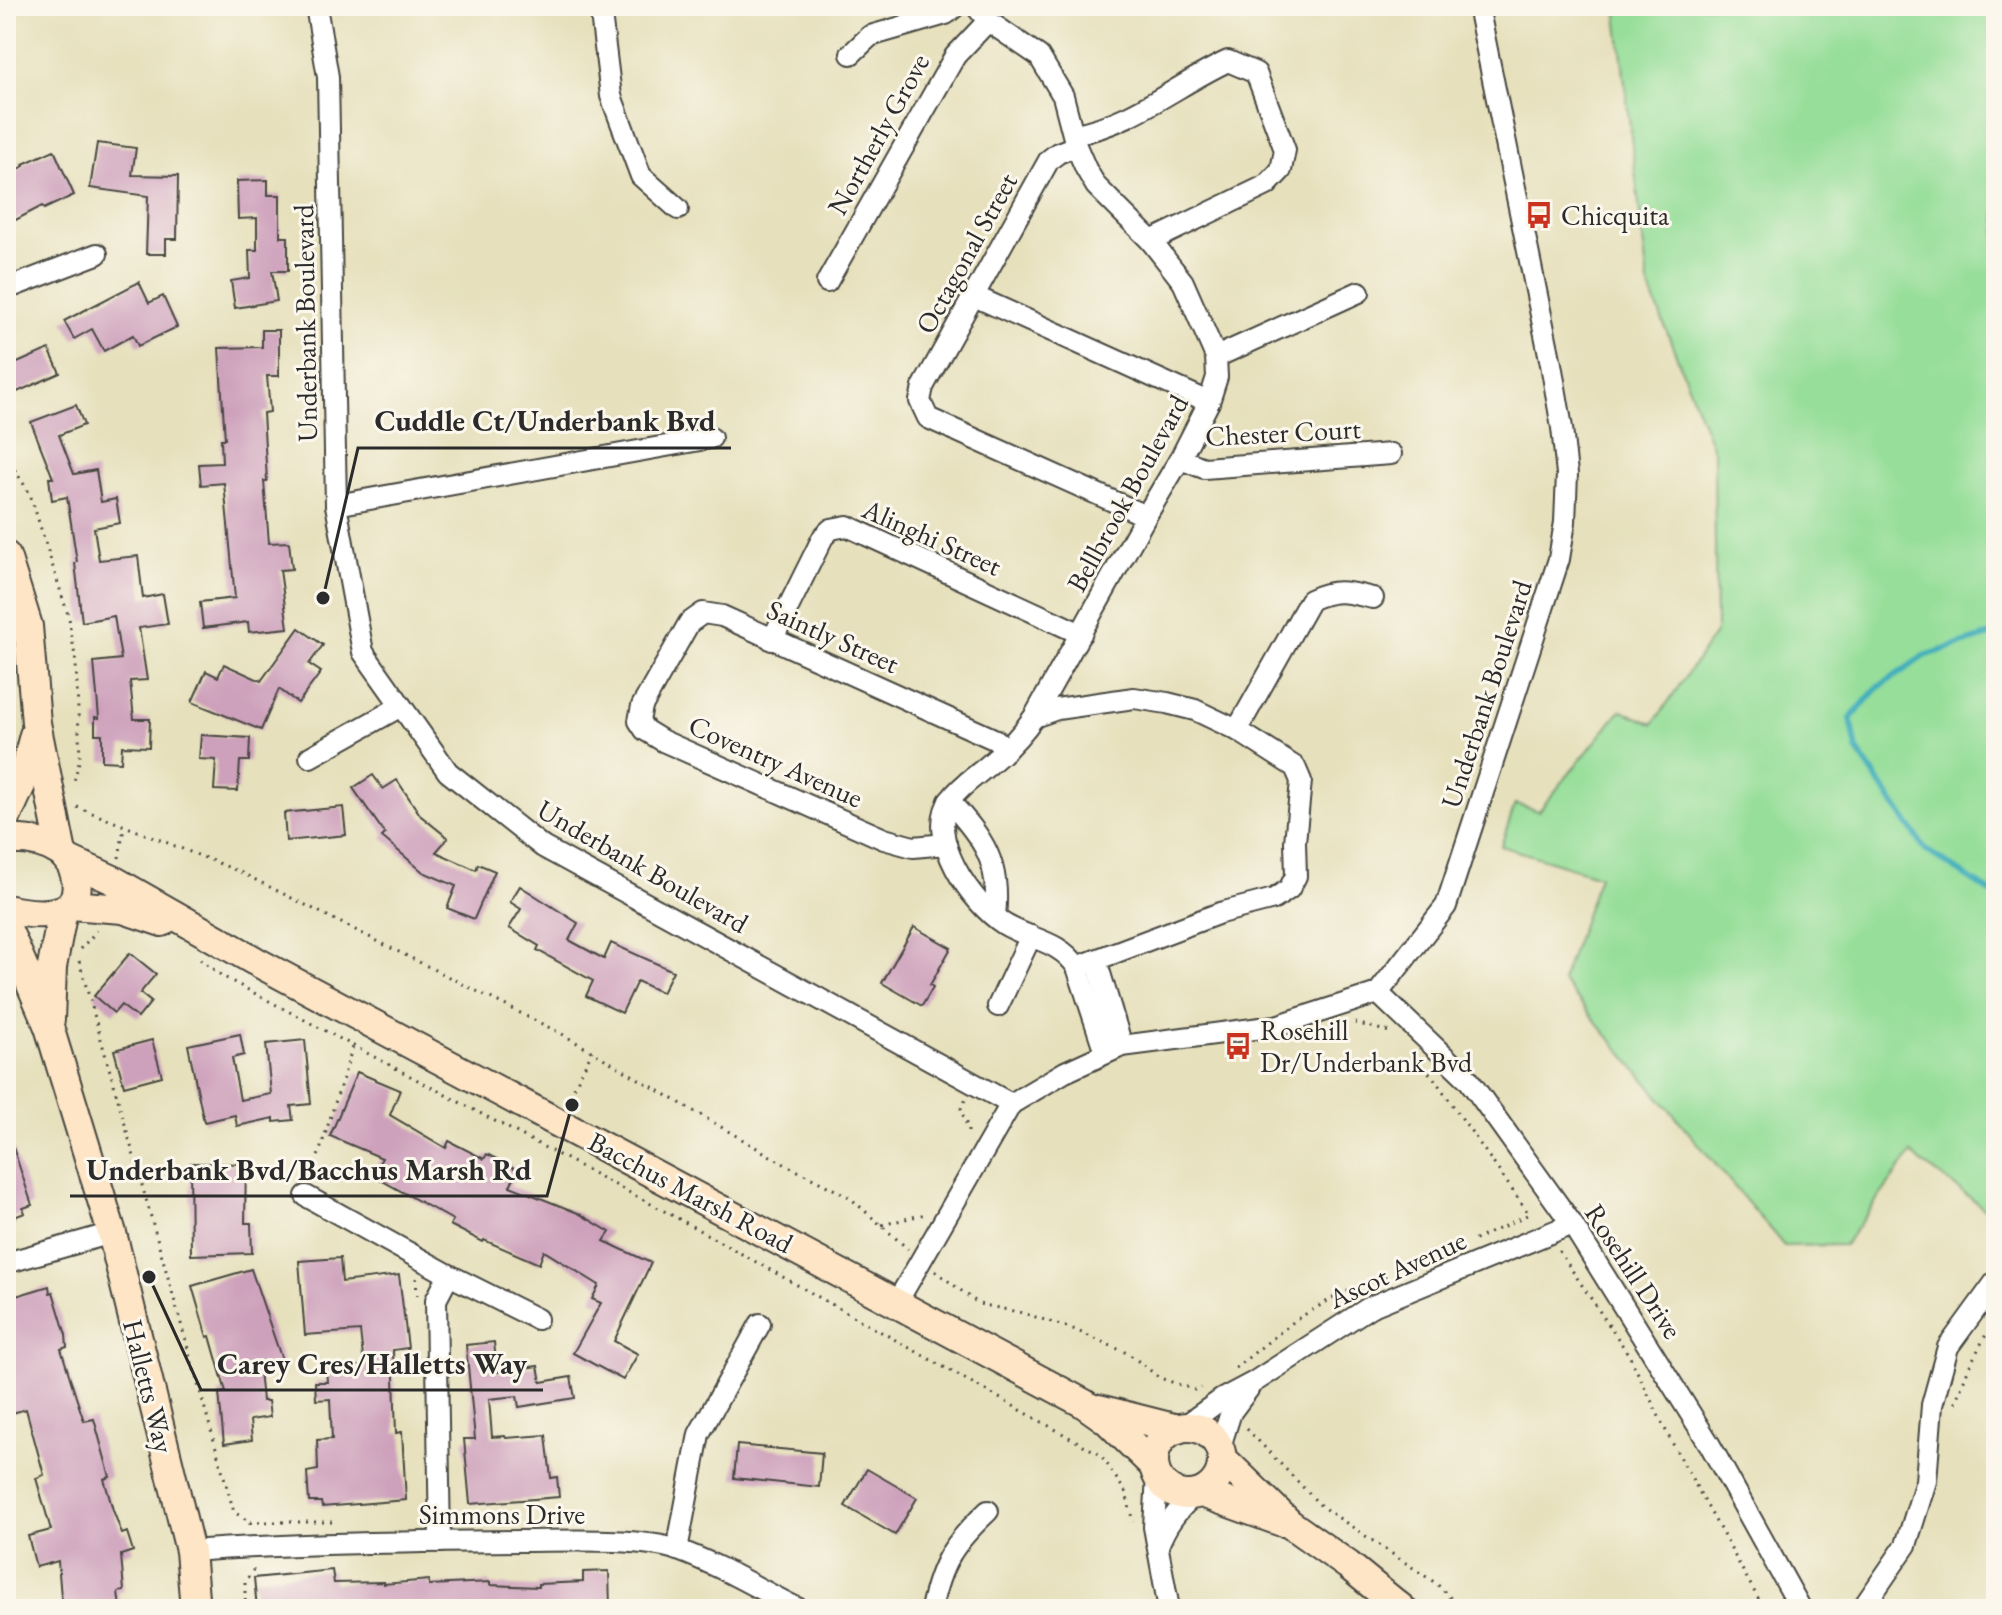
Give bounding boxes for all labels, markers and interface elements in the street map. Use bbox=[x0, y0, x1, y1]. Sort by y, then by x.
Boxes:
street label: Northerly Grove bbox=[819, 47, 937, 221]
street label: Octagonal Street bbox=[907, 166, 1025, 340]
place label: Chicquita bbox=[1561, 197, 1670, 233]
bus stop icon: Chicquita bbox=[1524, 200, 1554, 230]
street label: Underbank Boulevard bbox=[285, 203, 325, 442]
street label: Bellbrook Boulevard bbox=[1058, 387, 1196, 598]
callout: Cuddle Ct/Underbank Bvd bbox=[358, 394, 731, 448]
text: Cuddle Ct/Underbank Bvd bbox=[374, 401, 716, 440]
street label: Chester Court bbox=[1204, 410, 1362, 454]
street label: Alinghi Street bbox=[856, 490, 1007, 584]
street label: Underbank Boulevard bbox=[1432, 575, 1540, 813]
street label: Saintly Street bbox=[761, 591, 905, 681]
street label: Coventry Avenue bbox=[683, 707, 869, 815]
street label: Underbank Boulevard bbox=[531, 791, 756, 941]
place label: Rosehill Dr/Underbank Bvd bbox=[1260, 1012, 1473, 1080]
bus stop icon: Rosehill Dr/Underbank Bvd bbox=[1223, 1031, 1253, 1061]
street label: Bacchus Marsh Road bbox=[583, 1123, 800, 1261]
callout: Underbank Bvd/Bacchus Marsh Rd bbox=[70, 1142, 547, 1196]
text: Underbank Bvd/Bacchus Marsh Rd bbox=[86, 1150, 532, 1189]
street label: Rosehill Drive bbox=[1577, 1197, 1691, 1345]
street label: Ascot Avenue bbox=[1321, 1221, 1472, 1317]
street label: Halletts Way bbox=[115, 1315, 183, 1457]
callout: Carey Cres/Halletts Way bbox=[201, 1336, 543, 1390]
text: Carey Cres/Halletts Way bbox=[217, 1344, 527, 1383]
street label: Simmons Drive bbox=[419, 1496, 585, 1532]

